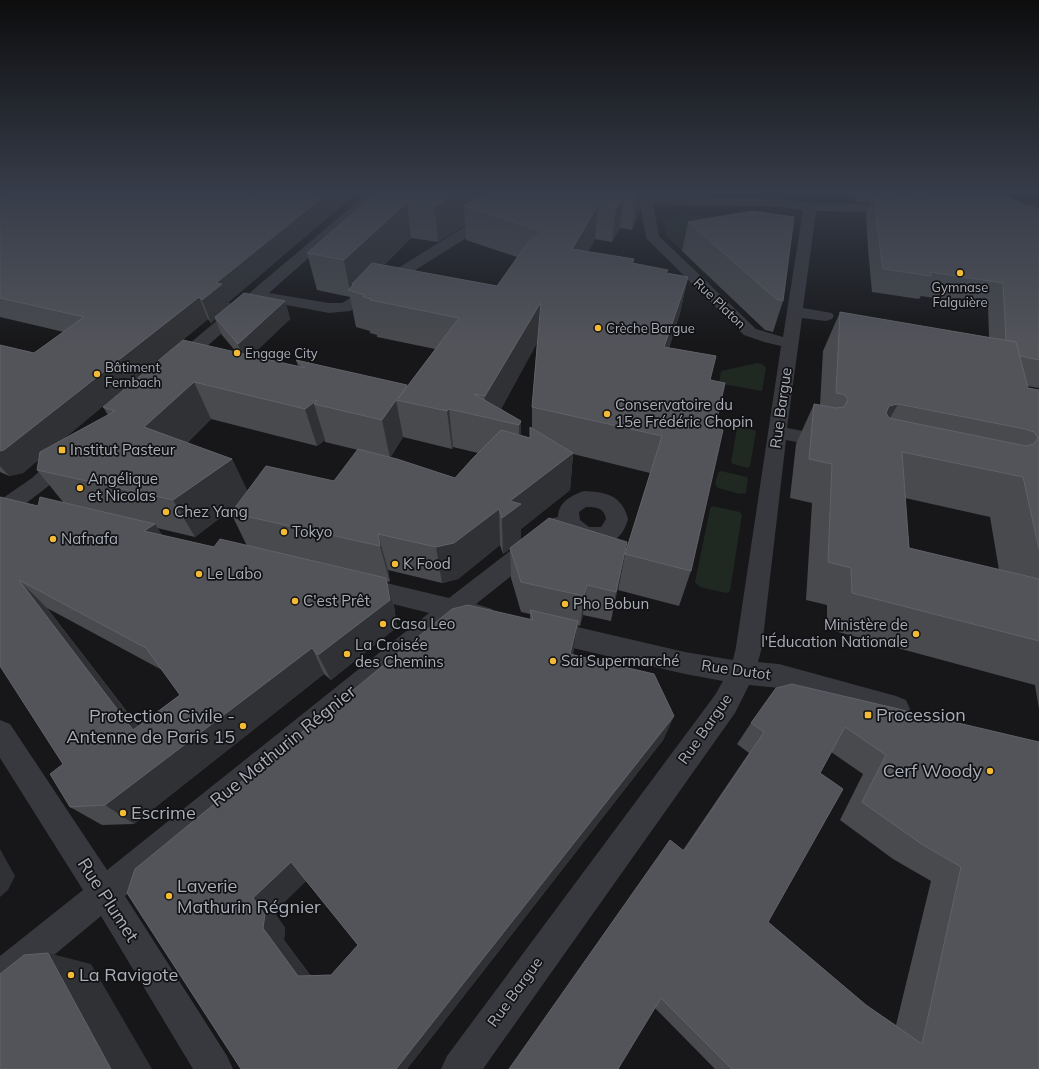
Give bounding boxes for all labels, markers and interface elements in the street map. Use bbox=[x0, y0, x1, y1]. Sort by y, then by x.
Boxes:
marker: Gymnase Falguière bbox=[955, 268, 965, 278]
street label: Rue Platon bbox=[691, 274, 749, 332]
place label: Gymnase Falguière bbox=[932, 279, 988, 310]
place label: Crèche Bargue bbox=[606, 320, 695, 336]
marker: Crèche Bargue bbox=[593, 323, 603, 333]
place label: Engage City bbox=[245, 345, 318, 361]
marker: Engage City bbox=[232, 348, 242, 358]
place label: Bâtiment Fernbach bbox=[105, 359, 161, 390]
street label: Rue Bargue bbox=[765, 366, 796, 450]
marker: Bâtiment Fernbach bbox=[92, 369, 102, 379]
place label: Conservatoire du 15e Frédéric Chopin bbox=[615, 395, 753, 431]
marker: Conservatoire du 15e Frédéric Chopin bbox=[602, 409, 612, 419]
place label: Institut Pasteur bbox=[70, 440, 176, 459]
marker: Institut Pasteur bbox=[57, 445, 67, 455]
place label: Angélique et Nicolas bbox=[88, 469, 158, 505]
marker: Angélique et Nicolas bbox=[75, 483, 85, 493]
place label: Chez Yang bbox=[174, 502, 248, 521]
marker: Chez Yang bbox=[161, 507, 171, 517]
place label: Tokyo bbox=[292, 522, 332, 541]
marker: Tokyo bbox=[279, 527, 289, 537]
place label: Nafnafa bbox=[61, 529, 118, 548]
marker: Nafnafa bbox=[48, 534, 58, 544]
place label: K Food bbox=[403, 554, 451, 573]
marker: K Food bbox=[390, 559, 400, 569]
place label: Le Labo bbox=[207, 564, 262, 583]
marker: Le Labo bbox=[194, 569, 204, 579]
place label: C'est Prêt bbox=[303, 591, 370, 610]
place label: Pho Bobun bbox=[573, 594, 649, 613]
marker: C'est Prêt bbox=[290, 596, 300, 606]
marker: Pho Bobun bbox=[560, 599, 570, 609]
place label: Casa Leo bbox=[391, 614, 455, 633]
place label: Ministère de l'Éducation Nationale bbox=[761, 615, 908, 651]
marker: Casa Leo bbox=[378, 619, 388, 629]
marker: Ministère de l'Éducation Nationale bbox=[911, 629, 921, 639]
place label: La Croisée des Chemins bbox=[355, 635, 444, 671]
marker: La Croisée des Chemins bbox=[342, 649, 352, 659]
place label: Sai Supermarché bbox=[561, 651, 679, 670]
street label: Rue Dutot bbox=[700, 655, 772, 684]
marker: Sai Supermarché bbox=[548, 656, 558, 666]
street label: Rue Mathurin Régnier bbox=[205, 679, 361, 811]
street label: Rue Bargue bbox=[673, 690, 736, 768]
place label: Procession bbox=[876, 703, 966, 726]
place label: Protection Civile - Antenne de Paris 15 bbox=[66, 704, 235, 748]
marker: Procession bbox=[863, 710, 873, 720]
marker: Protection Civile - Antenne de Paris 15 bbox=[238, 721, 248, 731]
place label: Cerf Woody bbox=[883, 759, 982, 782]
marker: Cerf Woody bbox=[985, 766, 995, 776]
place label: Escrime bbox=[131, 801, 196, 824]
marker: Escrime bbox=[118, 808, 128, 818]
street label: Rue Plumet bbox=[73, 853, 144, 946]
place label: Laverie Mathurin Régnier bbox=[177, 874, 321, 918]
marker: Laverie Mathurin Régnier bbox=[164, 891, 174, 901]
street label: Rue Bargue bbox=[483, 953, 546, 1030]
place label: La Ravigote bbox=[79, 963, 178, 986]
marker: La Ravigote bbox=[66, 970, 76, 980]

